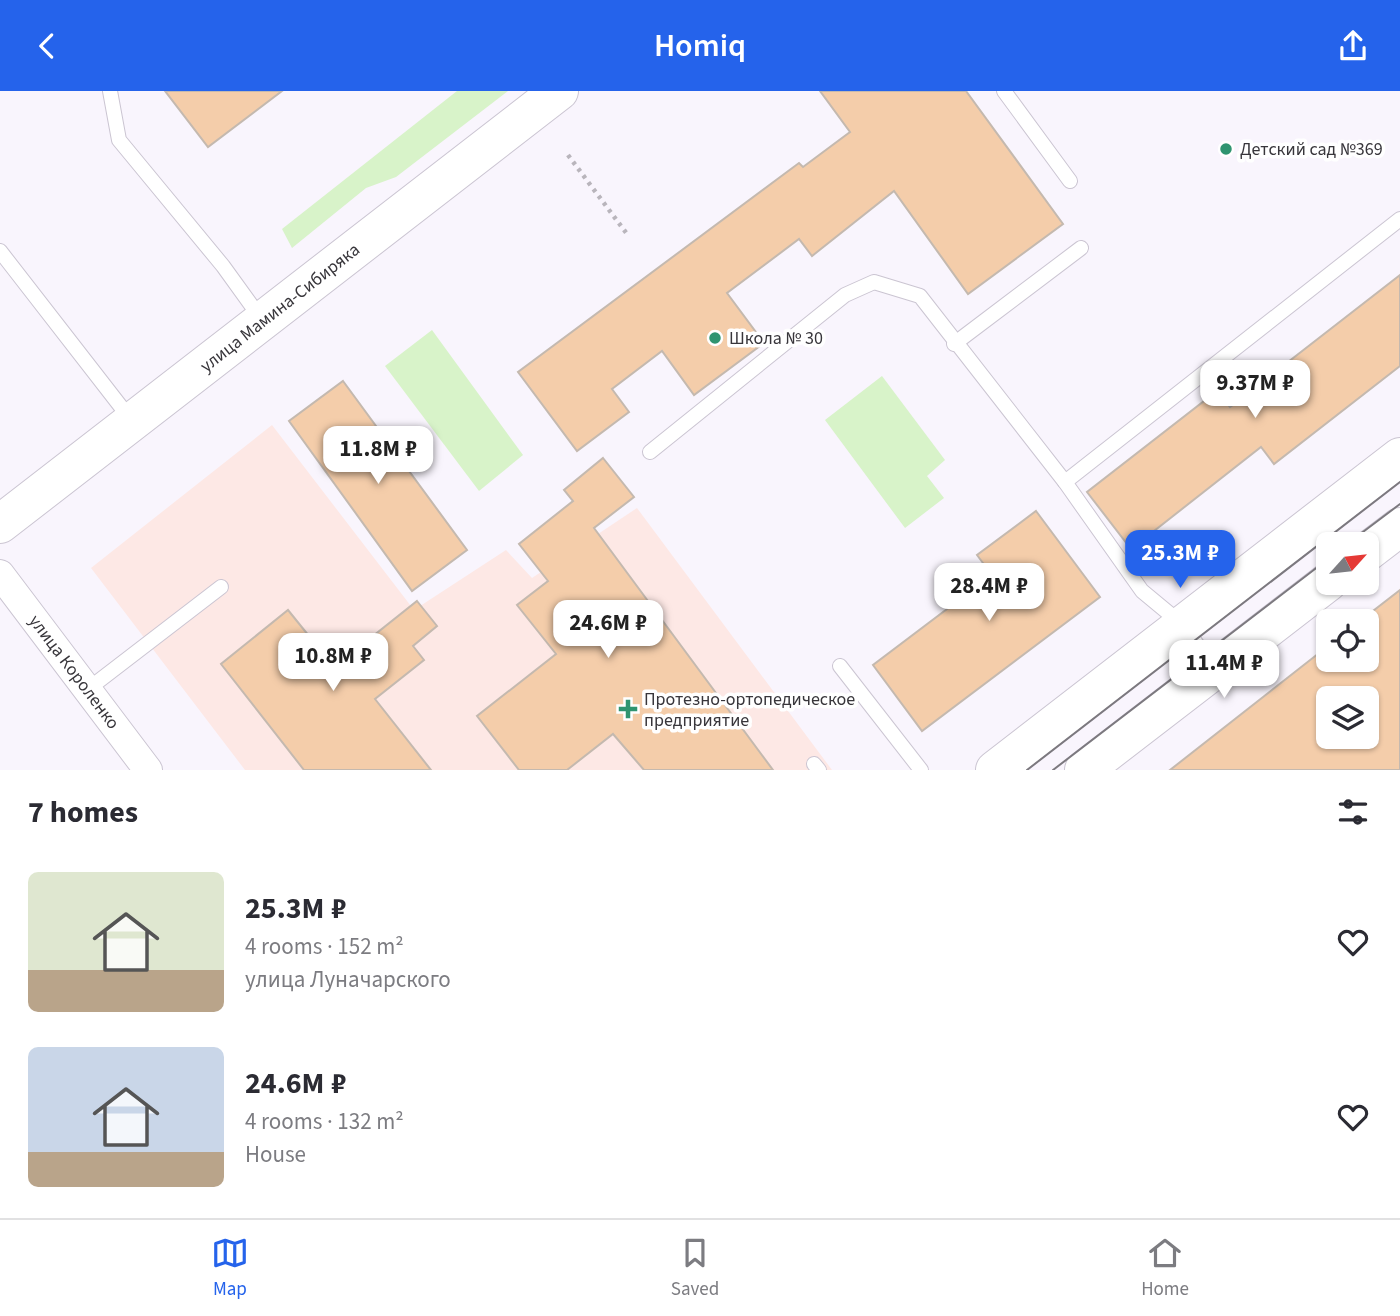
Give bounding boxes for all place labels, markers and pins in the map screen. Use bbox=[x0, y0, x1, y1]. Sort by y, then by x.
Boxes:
place label: Детский сад №369 bbox=[1240, 137, 1383, 162]
marker: Детский сад №369 bbox=[1218, 141, 1234, 157]
place label: Школа № 30 bbox=[729, 326, 823, 351]
marker: Школа № 30 bbox=[707, 330, 723, 346]
pin: 9.37M ₽ bbox=[1190, 361, 1320, 420]
pin: 11.8M ₽ bbox=[313, 427, 443, 486]
pin: 25.3M ₽ bbox=[1115, 531, 1245, 590]
pin: 28.4M ₽ bbox=[924, 563, 1054, 623]
pin: 24.6M ₽ bbox=[543, 601, 673, 660]
pin: 10.8M ₽ bbox=[268, 633, 398, 693]
pin: 11.4M ₽ bbox=[1159, 641, 1289, 700]
place label: Протезно-ортопедическое предприятие bbox=[644, 687, 855, 733]
marker: Протезно-ортопедическое предприятие bbox=[618, 699, 638, 719]

